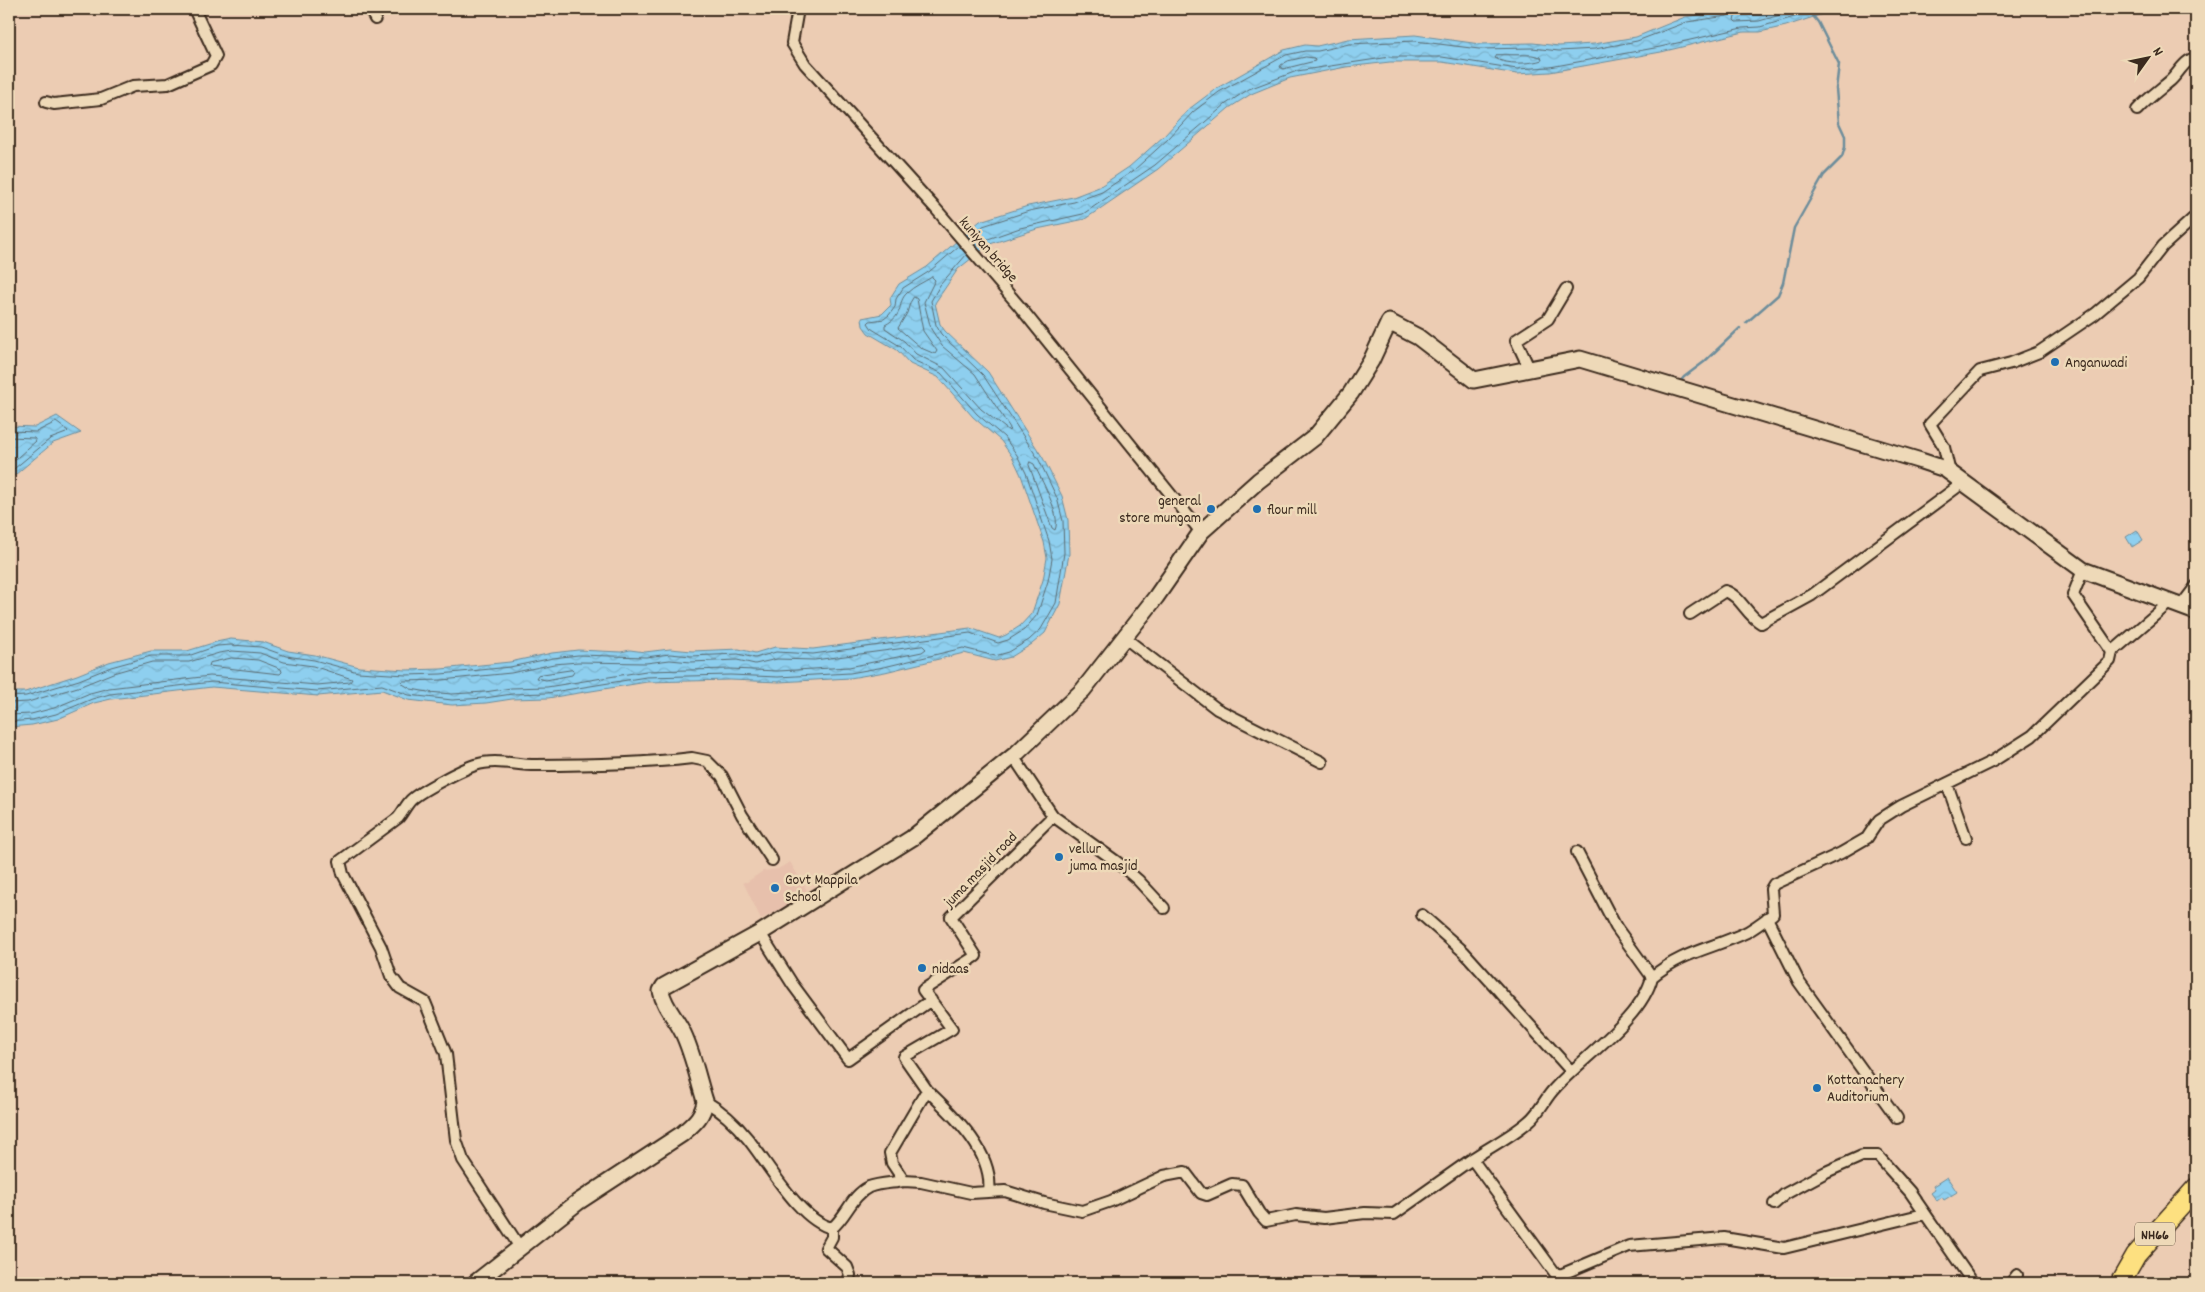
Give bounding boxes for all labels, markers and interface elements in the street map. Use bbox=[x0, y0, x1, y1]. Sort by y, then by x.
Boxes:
north arrow bbox=[2122, 32, 2172, 82]
text: N bbox=[2147, 44, 2168, 60]
street label: kuniyan bridge bbox=[953, 213, 1023, 288]
place label: Anganwadi bbox=[2065, 353, 2127, 375]
marker: Anganwadi bbox=[2049, 356, 2061, 368]
place label: general store mungam bbox=[1119, 491, 1201, 530]
place label: flour mill bbox=[1267, 500, 1317, 522]
marker: general store mungam bbox=[1205, 503, 1217, 515]
marker: flour mill bbox=[1251, 503, 1263, 515]
street label: juma masjid road bbox=[938, 827, 1023, 915]
place label: vellur juma masjid bbox=[1067, 839, 1138, 878]
marker: vellur juma masjid bbox=[1053, 851, 1065, 863]
place label: Govt Mappila School bbox=[785, 870, 858, 909]
marker: Govt Mappila School bbox=[769, 882, 781, 894]
place label: nidaas bbox=[932, 959, 969, 981]
marker: nidaas bbox=[916, 962, 928, 974]
place label: Kottanachery Auditorium bbox=[1827, 1070, 1905, 1109]
marker: Kottanachery Auditorium bbox=[1811, 1082, 1823, 1094]
road number: NH66 bbox=[2135, 1222, 2175, 1246]

